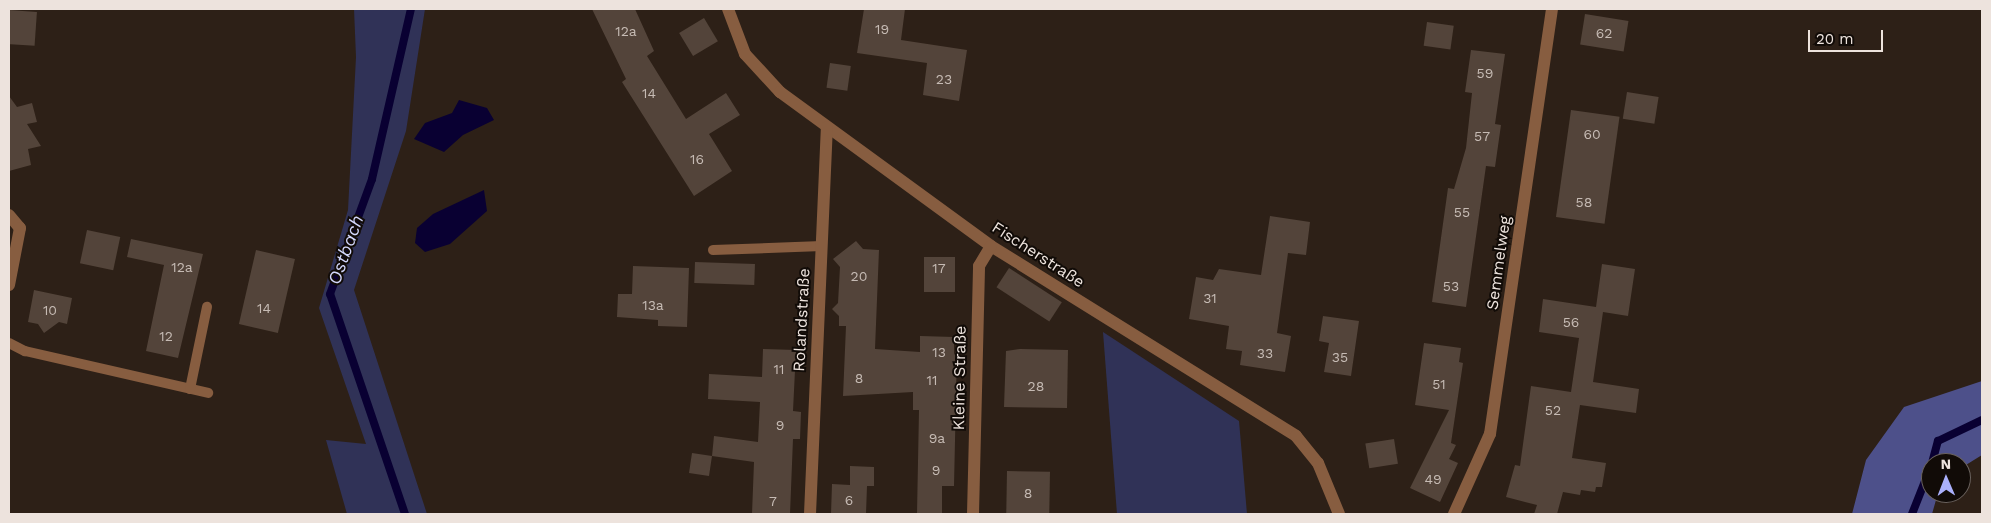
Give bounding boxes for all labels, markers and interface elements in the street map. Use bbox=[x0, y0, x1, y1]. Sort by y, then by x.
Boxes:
scale bar bbox=[1811, 20, 1886, 52]
house number: 19 bbox=[875, 21, 889, 37]
house number: 12a bbox=[615, 23, 637, 39]
house number: 62 bbox=[1596, 25, 1612, 41]
text: 20 m bbox=[1816, 30, 1854, 48]
house number: 59 bbox=[1477, 65, 1493, 81]
house number: 23 bbox=[936, 71, 952, 87]
house number: 14 bbox=[642, 85, 656, 101]
house number: 60 bbox=[1583, 126, 1601, 142]
house number: 57 bbox=[1474, 128, 1490, 144]
house number: 16 bbox=[690, 151, 704, 167]
house number: 58 bbox=[1576, 194, 1592, 210]
house number: 55 bbox=[1454, 204, 1470, 220]
water label: Ostbach bbox=[323, 212, 369, 288]
street label: Semmelweg bbox=[1483, 215, 1515, 311]
street label: Fischerstraße bbox=[988, 218, 1088, 292]
house number: 12a bbox=[171, 259, 193, 275]
house number: 17 bbox=[932, 260, 946, 276]
street label: Rolandstraße bbox=[790, 268, 814, 372]
house number: 20 bbox=[851, 268, 867, 284]
house number: 53 bbox=[1443, 278, 1459, 294]
house number: 31 bbox=[1203, 290, 1217, 306]
house number: 13a bbox=[642, 297, 664, 313]
house number: 14 bbox=[257, 300, 271, 316]
house number: 10 bbox=[43, 302, 57, 318]
house number: 56 bbox=[1563, 314, 1579, 330]
street label: Kleine Straße bbox=[949, 325, 971, 431]
house number: 12 bbox=[159, 328, 173, 344]
house number: 13 bbox=[932, 344, 946, 360]
house number: 33 bbox=[1257, 345, 1273, 361]
house number: 35 bbox=[1332, 349, 1348, 365]
house number: 11 bbox=[774, 361, 784, 377]
house number: 8 bbox=[855, 370, 863, 386]
house number: 11 bbox=[927, 372, 937, 388]
house number: 51 bbox=[1432, 376, 1446, 392]
house number: 28 bbox=[1028, 378, 1044, 394]
house number: 52 bbox=[1545, 402, 1561, 418]
house number: 9 bbox=[776, 417, 784, 433]
house number: 9a bbox=[929, 430, 945, 446]
north arrow bbox=[1921, 453, 1971, 503]
text: N bbox=[1940, 456, 1951, 472]
house number: 9 bbox=[932, 462, 940, 478]
house number: 49 bbox=[1424, 471, 1442, 487]
house number: 8 bbox=[1024, 485, 1032, 501]
house number: 6 bbox=[845, 492, 853, 508]
house number: 7 bbox=[769, 493, 777, 509]

